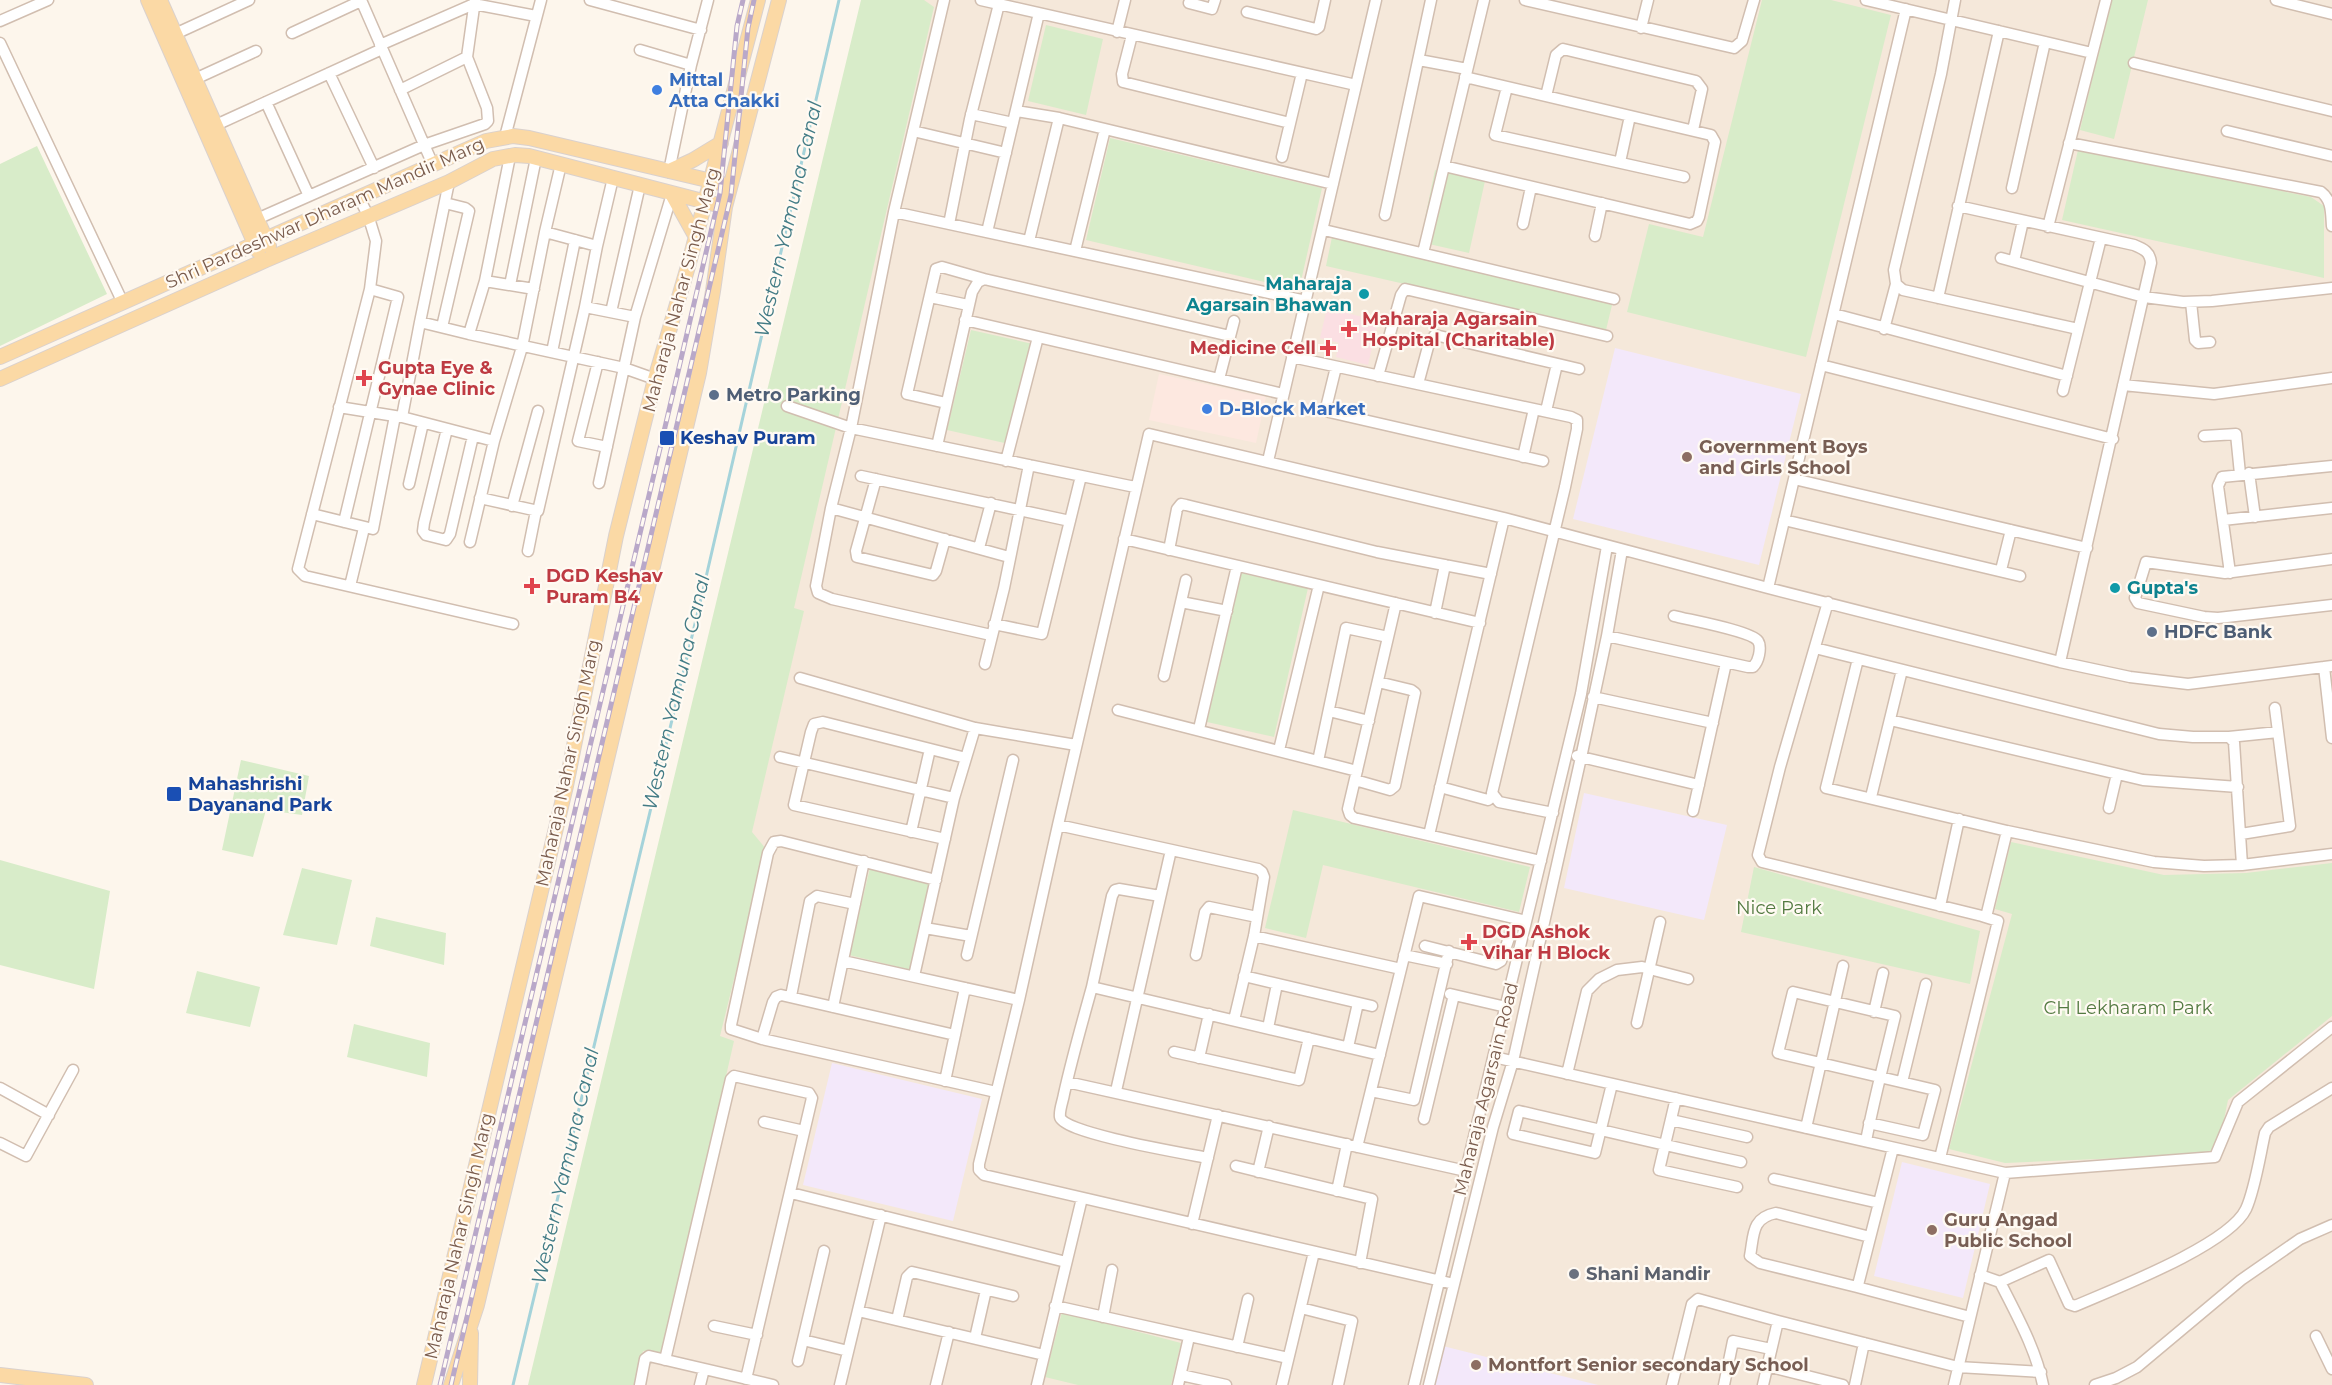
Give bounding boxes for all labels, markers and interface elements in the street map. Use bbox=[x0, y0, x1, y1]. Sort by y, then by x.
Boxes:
place label: Mittal Atta Chakki bbox=[668, 69, 780, 112]
marker: Mittal Atta Chakki bbox=[650, 83, 664, 97]
water label: Western Yamuna Canal bbox=[749, 98, 827, 339]
street label: Shri Pardeshwar Dharam Mandir Marg bbox=[162, 132, 488, 294]
street label: Maharaja Nahar Singh Marg bbox=[638, 165, 724, 415]
place label: Maharaja Agarsain Bhawan bbox=[1185, 273, 1352, 316]
marker: Maharaja Agarsain Bhawan bbox=[1357, 287, 1371, 301]
place label: Maharaja Agarsain Hospital (Charitable) bbox=[1362, 308, 1555, 351]
marker: Maharaja Agarsain Hospital (Charitable) bbox=[1340, 320, 1358, 338]
place label: Medicine Cell bbox=[1190, 337, 1316, 359]
marker: Medicine Cell bbox=[1321, 341, 1335, 355]
place label: Gupta Eye & Gynae Clinic bbox=[378, 357, 495, 400]
marker: Gupta Eye & Gynae Clinic bbox=[355, 369, 373, 387]
place label: Metro Parking bbox=[726, 384, 861, 406]
marker: Metro Parking bbox=[707, 388, 721, 402]
place label: D-Block Market bbox=[1219, 398, 1366, 420]
marker: D-Block Market bbox=[1200, 402, 1214, 416]
place label: Keshav Puram bbox=[680, 427, 816, 449]
marker: Keshav Puram bbox=[658, 429, 676, 447]
place label: Government Boys and Girls School bbox=[1699, 436, 1868, 479]
marker: Government Boys and Girls School bbox=[1680, 450, 1694, 464]
place label: DGD Keshav Puram B4 bbox=[546, 565, 663, 608]
water label: Western Yamuna Canal bbox=[637, 571, 715, 812]
marker: DGD Keshav Puram B4 bbox=[523, 577, 541, 595]
place label: Gupta's bbox=[2127, 577, 2198, 599]
marker: Gupta's bbox=[2108, 581, 2122, 595]
place label: HDFC Bank bbox=[2164, 621, 2272, 643]
marker: HDFC Bank bbox=[2145, 625, 2159, 639]
street label: Maharaja Nahar Singh Marg bbox=[531, 637, 605, 889]
place label: Mahashrishi Dayanand Park bbox=[188, 773, 333, 816]
marker: Mahashrishi Dayanand Park bbox=[165, 785, 183, 803]
park label: Nice Park bbox=[1736, 897, 1822, 919]
place label: DGD Ashok Vihar H Block bbox=[1481, 921, 1610, 964]
marker: DGD Ashok Vihar H Block bbox=[1460, 933, 1478, 951]
street label: Maharaja Agarsain Road bbox=[1449, 980, 1523, 1198]
park label: CH Lekharam Park bbox=[2043, 997, 2213, 1019]
water label: Western Yamuna Canal bbox=[526, 1045, 604, 1286]
street label: Maharaja Nahar Singh Marg bbox=[420, 1111, 498, 1361]
place label: Guru Angad Public School bbox=[1944, 1209, 2072, 1252]
marker: Guru Angad Public School bbox=[1925, 1223, 1939, 1237]
place label: Shani Mandir bbox=[1586, 1263, 1711, 1285]
marker: Shani Mandir bbox=[1567, 1267, 1581, 1281]
place label: Montfort Senior secondary School bbox=[1488, 1354, 1809, 1376]
marker: Montfort Senior secondary School bbox=[1469, 1358, 1483, 1372]

